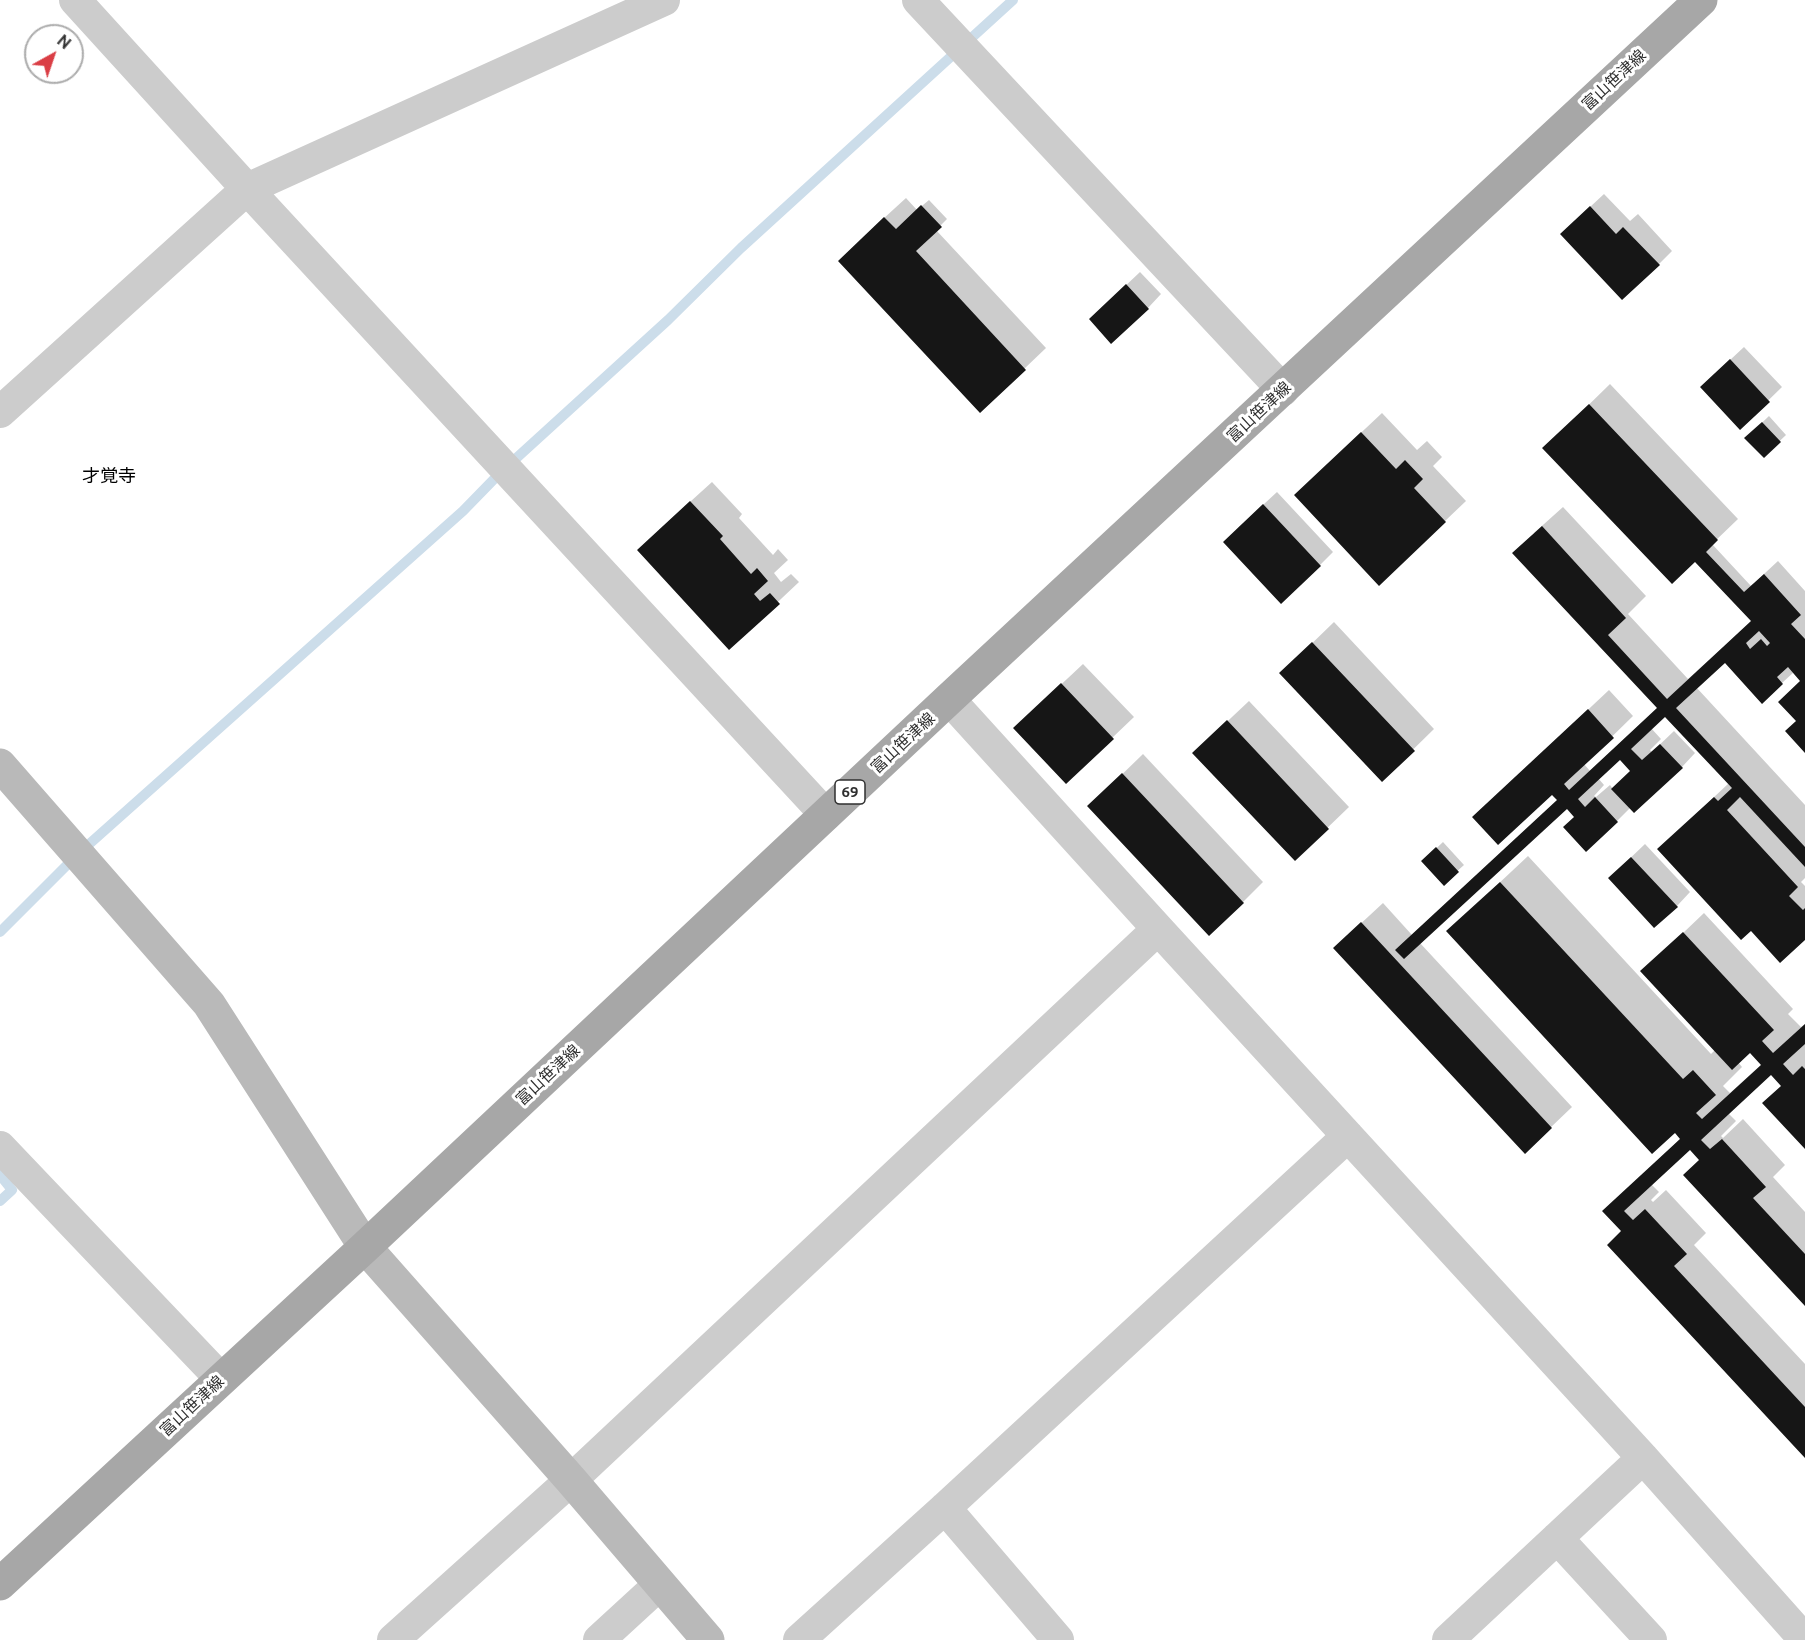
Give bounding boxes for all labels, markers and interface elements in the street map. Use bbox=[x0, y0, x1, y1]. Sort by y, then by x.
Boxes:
north arrow bbox=[24, 24, 84, 84]
text: N bbox=[54, 31, 75, 52]
street label: 富山笹津線 bbox=[1578, 46, 1650, 114]
street label: 富山笹津線 bbox=[1223, 378, 1295, 446]
district label: 才覚寺 bbox=[82, 465, 136, 487]
street label: 富山笹津線 bbox=[867, 709, 939, 777]
road number: 69 bbox=[835, 780, 865, 804]
street label: 富山笹津線 bbox=[512, 1041, 584, 1109]
street label: 富山笹津線 bbox=[156, 1372, 228, 1440]

